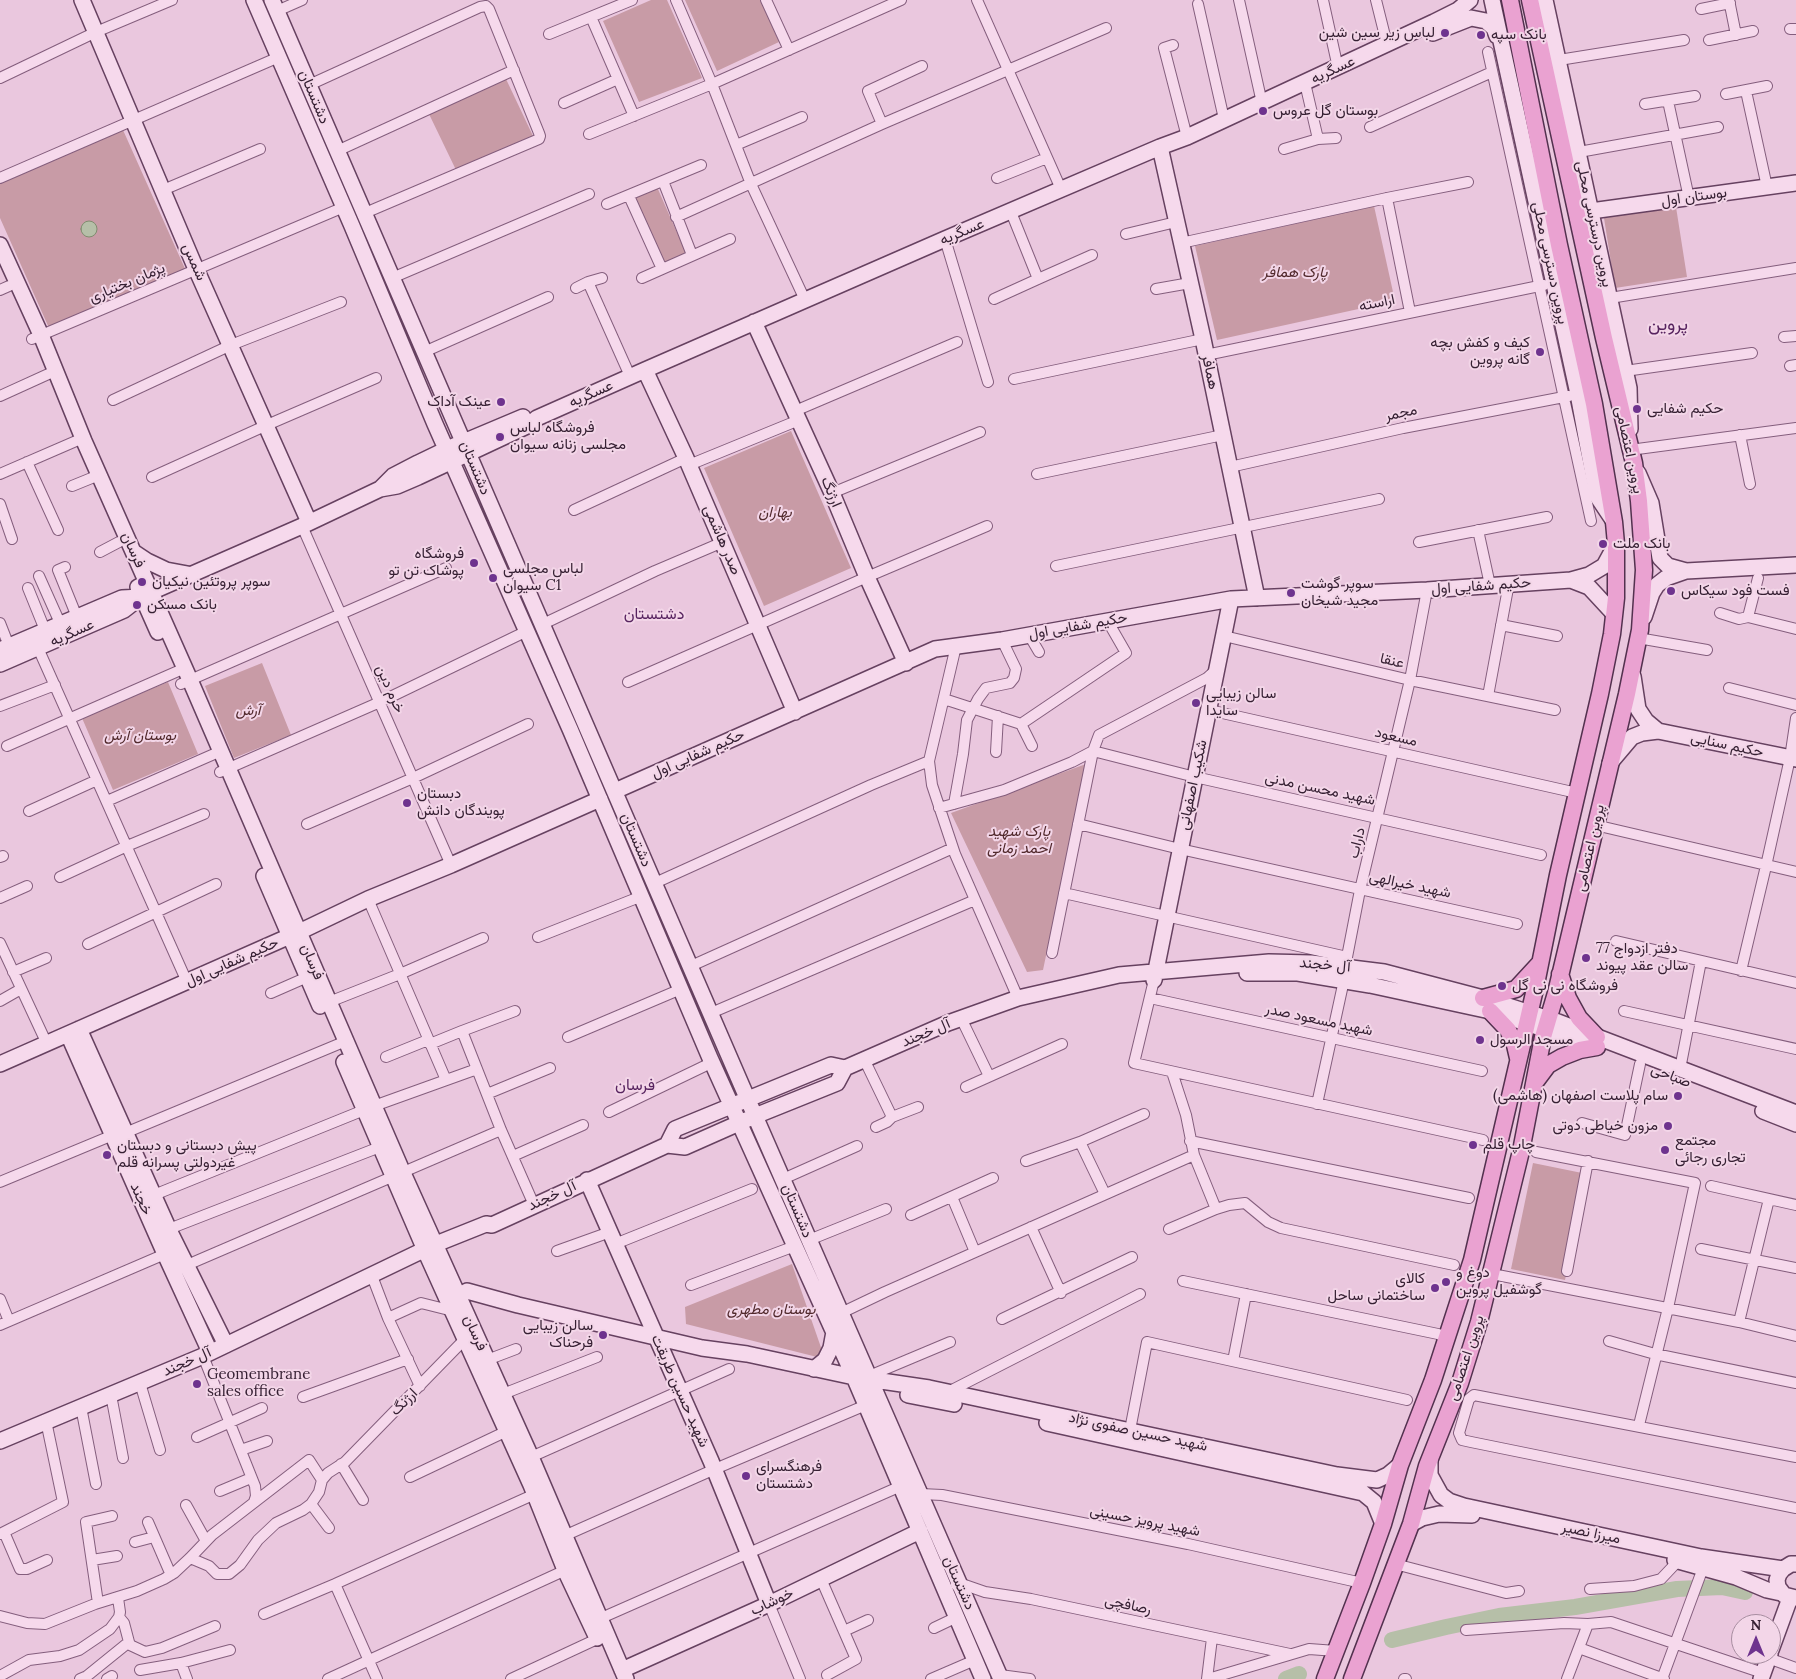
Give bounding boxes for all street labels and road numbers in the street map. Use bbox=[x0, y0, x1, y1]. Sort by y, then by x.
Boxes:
street label: عسگریه bbox=[1308, 52, 1358, 88]
street label: دشتستان bbox=[295, 67, 333, 127]
street label: پروین درسترسی محلی bbox=[1572, 159, 1616, 289]
street label: بوستان اول bbox=[1660, 183, 1728, 211]
street label: پروین دسترسی محلی bbox=[1528, 200, 1572, 326]
street label: عسگریه bbox=[937, 215, 987, 249]
street label: شمس bbox=[178, 241, 210, 283]
street label: پژمان بختیاری bbox=[86, 259, 168, 307]
street label: اراسته bbox=[1357, 290, 1397, 316]
street label: همافر bbox=[1197, 353, 1223, 391]
street label: عسگریه bbox=[566, 376, 616, 412]
street label: مجمر bbox=[1383, 401, 1419, 425]
street label: پروین اعتصامی bbox=[1611, 405, 1647, 495]
street label: دشتستان bbox=[456, 438, 494, 498]
street label: ارژنگ bbox=[817, 474, 845, 510]
street label: صدر هاشمی bbox=[699, 502, 745, 578]
street label: فرسان bbox=[117, 529, 149, 571]
street label: حکیم شفایی اول bbox=[1431, 574, 1531, 598]
street label: حکیم شفایی اول bbox=[1027, 608, 1129, 644]
street label: عسگریه bbox=[47, 615, 97, 651]
street label: عنقا bbox=[1378, 650, 1406, 672]
street label: خرم دین bbox=[371, 662, 409, 716]
street label: مسعود bbox=[1373, 723, 1419, 751]
street label: حکیم شفایی اول bbox=[649, 725, 747, 783]
street label: حکیم سنایی bbox=[1689, 729, 1765, 761]
street label: شکیب اصفهانی bbox=[1175, 738, 1211, 832]
street label: شهید محسن مدنی bbox=[1263, 769, 1377, 809]
street label: پروین اعتصامی bbox=[1571, 803, 1609, 893]
street label: دشتستان bbox=[617, 810, 655, 870]
street label: داراب bbox=[1344, 826, 1370, 860]
street label: شهید خیرالهی bbox=[1368, 868, 1452, 902]
street label: حکیم شفایی اول bbox=[183, 933, 281, 991]
street label: فرسان bbox=[296, 941, 328, 983]
street label: آل خجند bbox=[1299, 954, 1351, 976]
street label: شهید مسعود صدر bbox=[1264, 1000, 1374, 1040]
street label: آل خجند bbox=[899, 1015, 953, 1051]
street label: صباحی bbox=[1648, 1060, 1694, 1092]
street label: آل خجند bbox=[525, 1177, 579, 1215]
street label: خجند bbox=[126, 1180, 156, 1218]
street label: دشتستان bbox=[778, 1181, 816, 1241]
street label: فرسان bbox=[459, 1312, 491, 1354]
street label: پروین اعتصامی bbox=[1444, 1313, 1488, 1403]
street label: شهید حسین طریقت bbox=[647, 1332, 713, 1450]
street label: آل خجند bbox=[160, 1343, 214, 1381]
street label: ارژنگ bbox=[387, 1385, 421, 1419]
street label: شهید حسین صفوی نژاد bbox=[1067, 1408, 1209, 1456]
street label: شهید پرویز حسینی bbox=[1088, 1501, 1202, 1541]
street label: میرزا نصیر bbox=[1560, 1518, 1622, 1548]
street label: دشتستان bbox=[939, 1553, 979, 1613]
street label: خوشاب bbox=[748, 1584, 796, 1620]
street label: رصافچی bbox=[1103, 1591, 1153, 1619]

